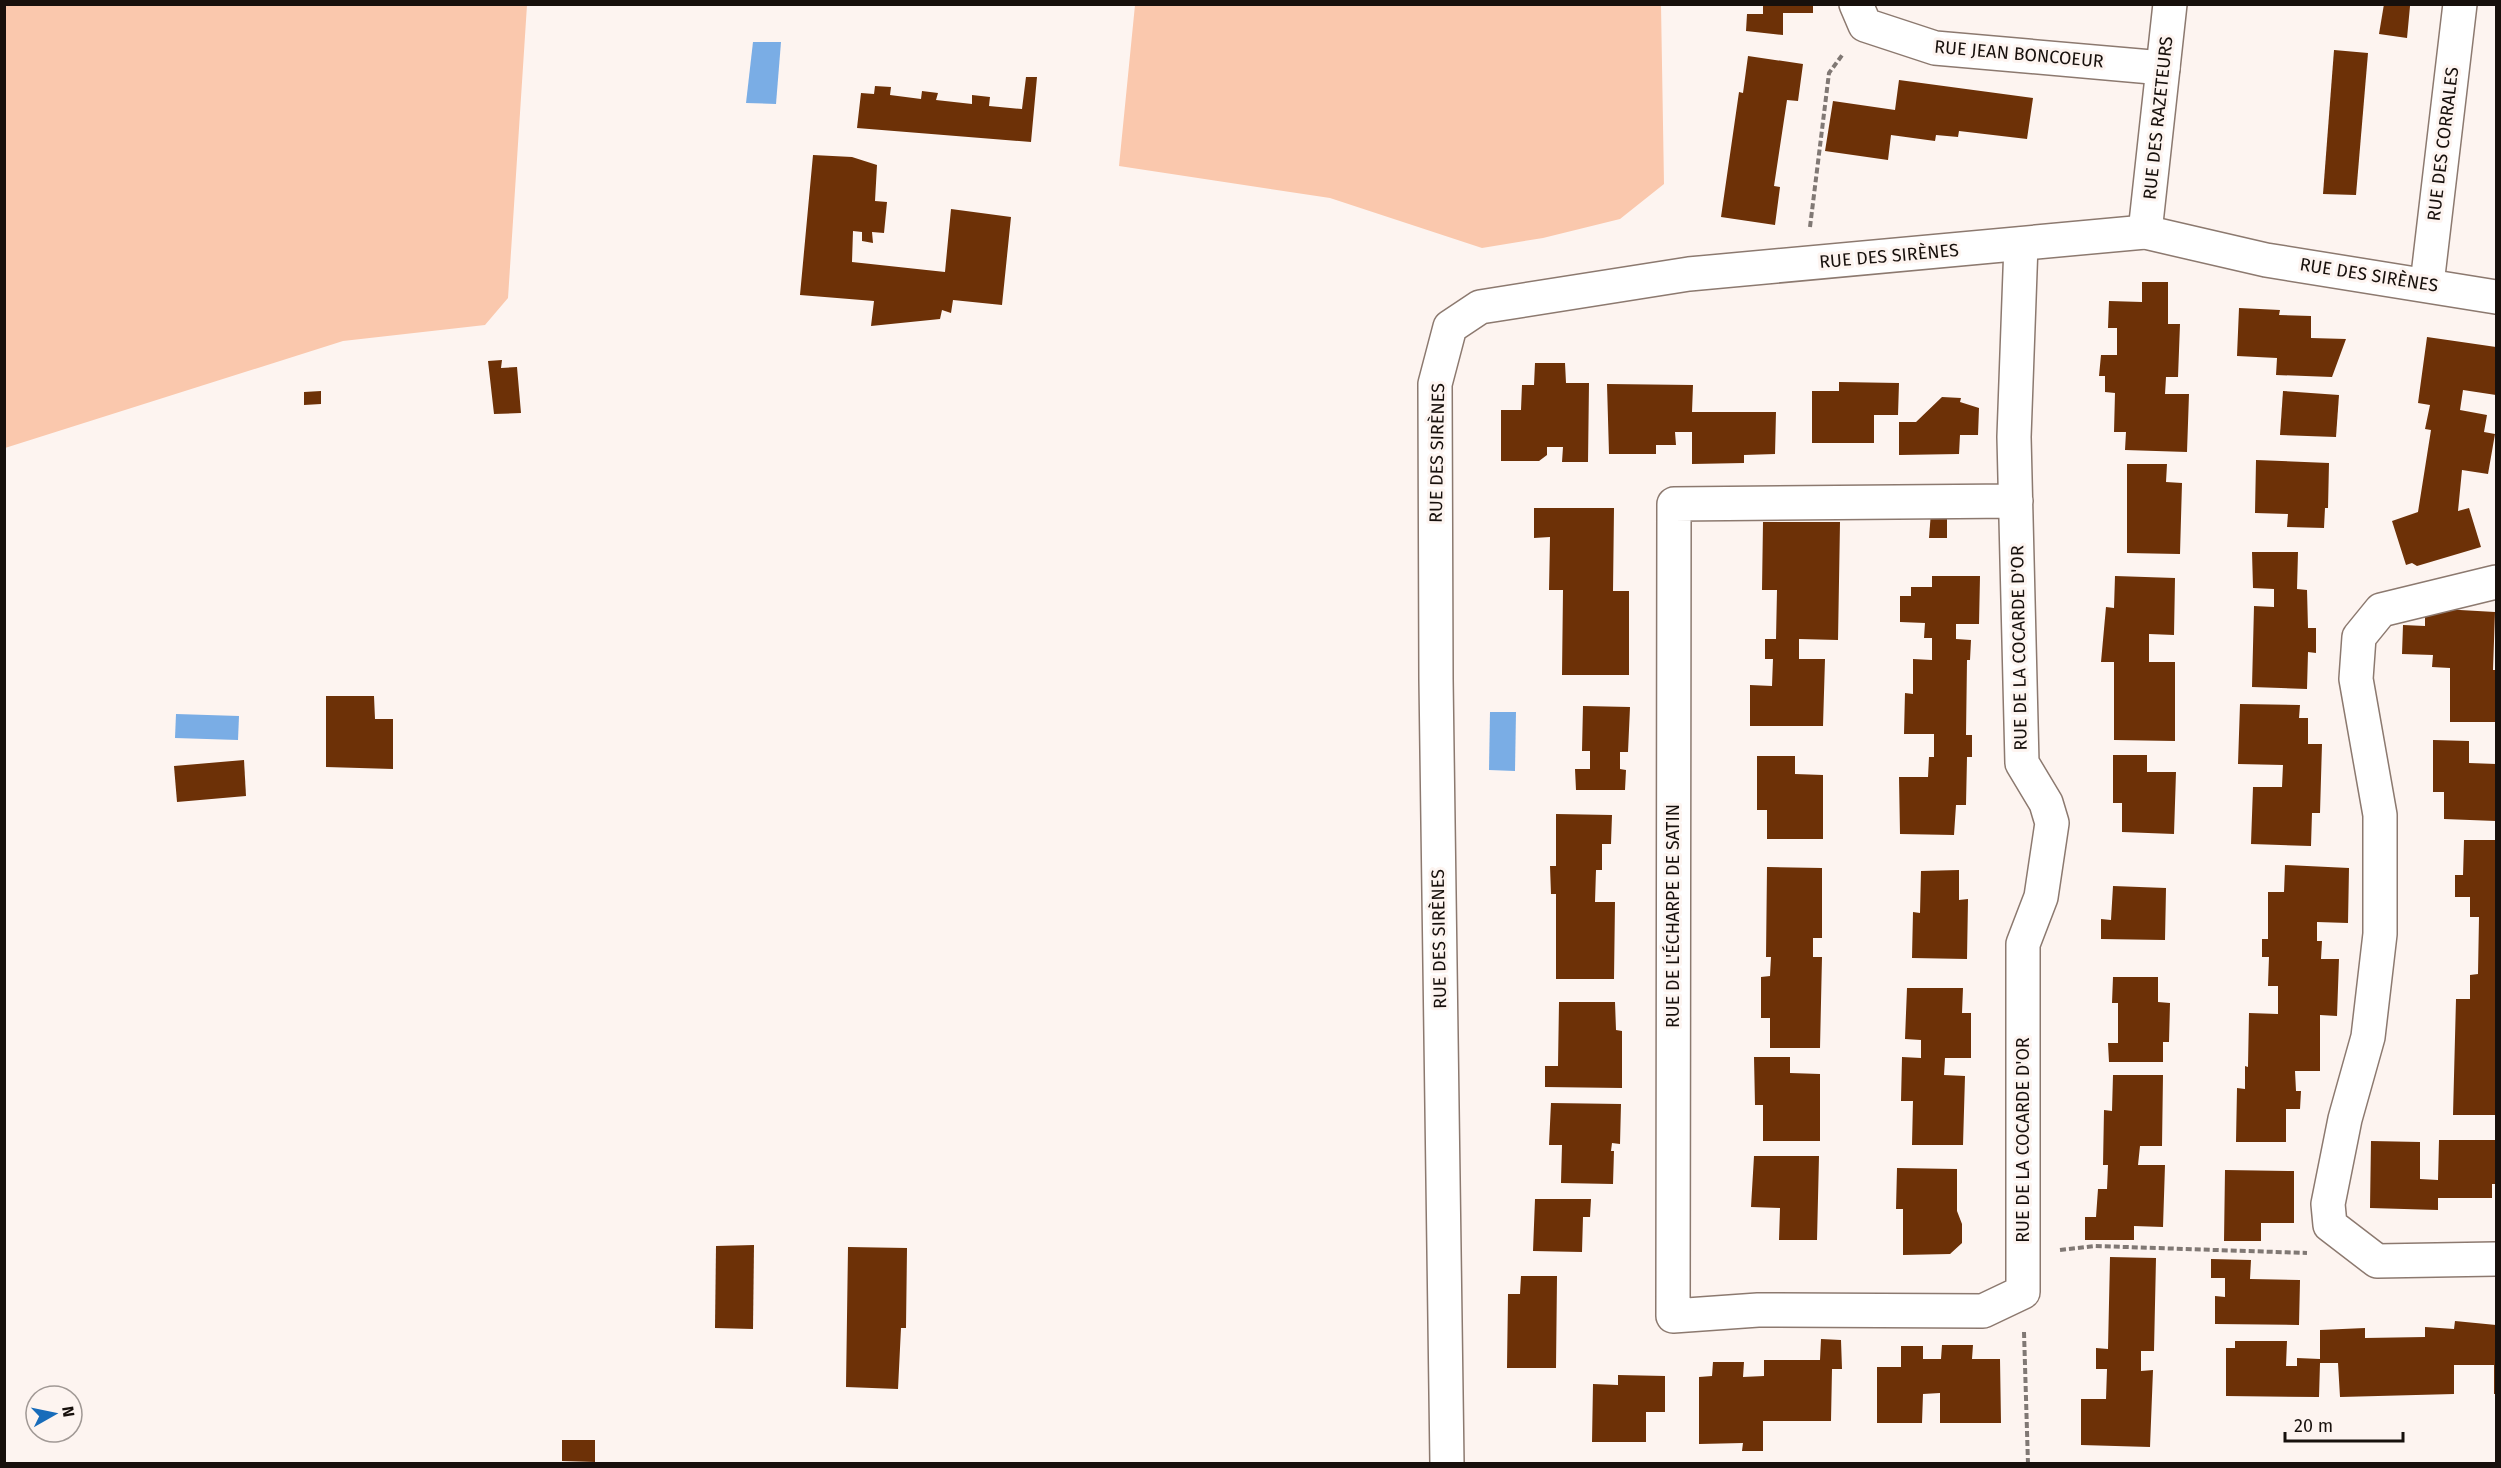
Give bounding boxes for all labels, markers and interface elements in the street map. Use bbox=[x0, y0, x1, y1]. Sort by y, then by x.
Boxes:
street label: RUE DES RAZETEURS bbox=[2138, 35, 2178, 201]
street label: RUE JEAN BONCOEUR bbox=[1933, 36, 2105, 72]
street label: RUE DES CORRALES bbox=[2423, 65, 2463, 222]
street label: RUE DES SIRÈNES bbox=[1818, 238, 1960, 273]
street label: RUE DES SIRÈNES bbox=[2298, 252, 2440, 297]
street label: RUE DES SIRÈNES bbox=[1424, 383, 1449, 523]
street label: RUE DE LA COCARDE D'OR bbox=[2006, 545, 2032, 751]
street label: RUE DE L'ÉCHARPE DE SATIN bbox=[1661, 804, 1684, 1028]
street label: RUE DES SIRÈNES bbox=[1426, 869, 1451, 1009]
street label: RUE DE LA COCARDE D'OR bbox=[2012, 1037, 2034, 1243]
north arrow bbox=[24, 1384, 84, 1444]
text: N bbox=[58, 1405, 79, 1418]
scale bar bbox=[2285, 1405, 2404, 1443]
text: 20 m bbox=[2294, 1415, 2333, 1437]

